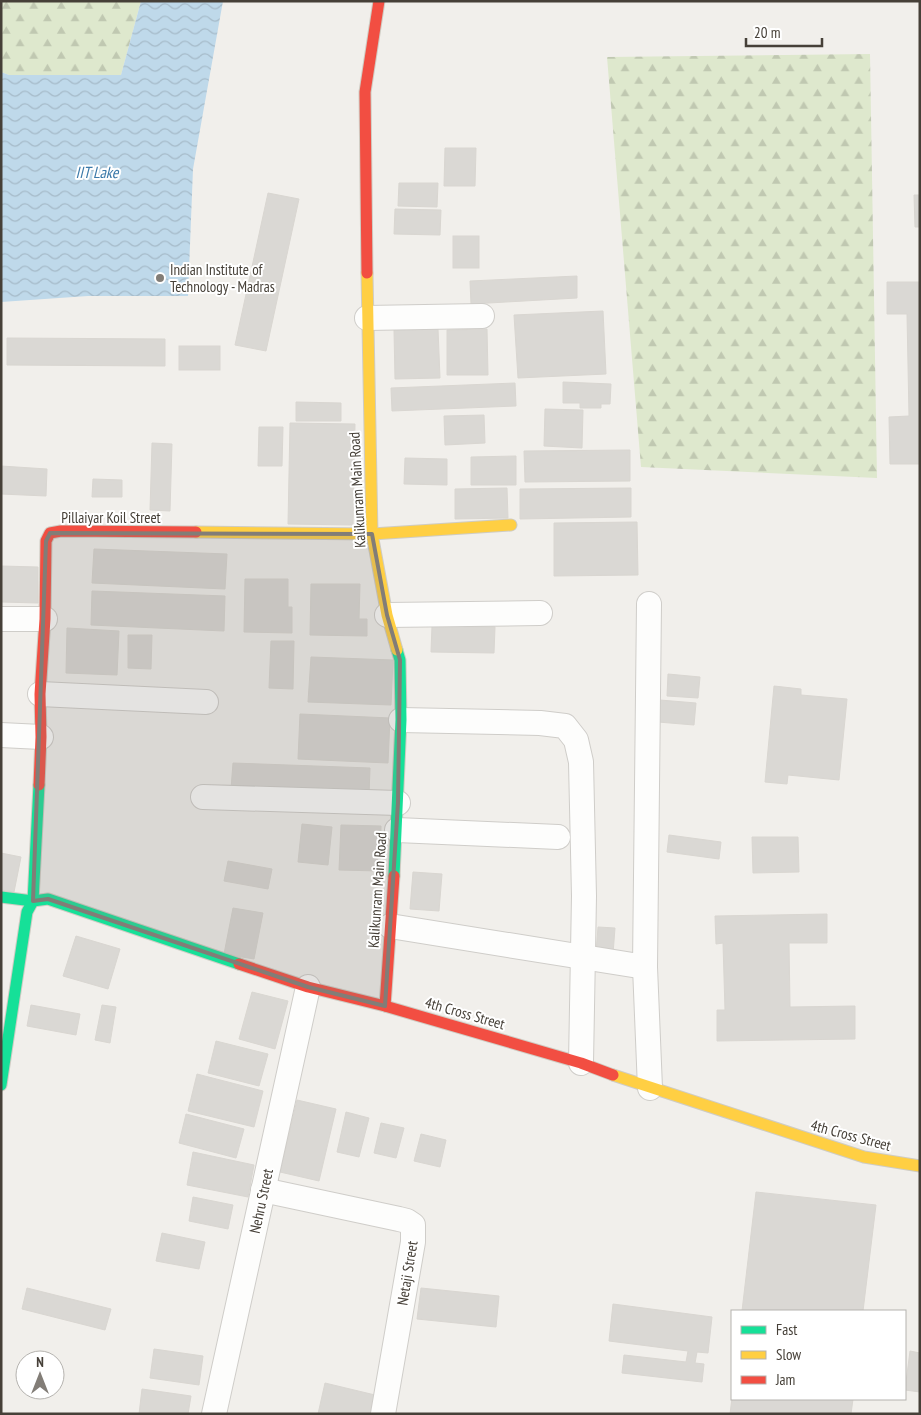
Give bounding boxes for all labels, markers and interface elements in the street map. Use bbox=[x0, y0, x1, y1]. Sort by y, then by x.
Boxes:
scale bar bbox=[746, 15, 822, 47]
text: 20 m bbox=[754, 23, 780, 42]
water label: IIT Lake bbox=[76, 162, 120, 182]
place label: Indian Institute of Technology - Madras bbox=[170, 260, 275, 296]
marker: Indian Institute of Technology - Madras bbox=[154, 272, 166, 284]
street label: Kalikunram Main Road bbox=[344, 432, 370, 548]
street label: Pillaiyar Koil Street bbox=[61, 508, 161, 527]
street label: Kalikunram Main Road bbox=[363, 831, 391, 949]
street label: 4th Cross Street bbox=[423, 993, 507, 1033]
street label: 4th Cross Street bbox=[809, 1115, 893, 1155]
street label: Nehru Street bbox=[245, 1167, 277, 1235]
street label: Netaji Street bbox=[393, 1239, 421, 1307]
legend bbox=[731, 1310, 906, 1400]
text: Fast bbox=[776, 1320, 797, 1339]
text: Slow bbox=[776, 1345, 801, 1364]
north arrow bbox=[15, 1350, 65, 1400]
text: N bbox=[36, 1353, 44, 1371]
text: Jam bbox=[775, 1370, 795, 1389]

